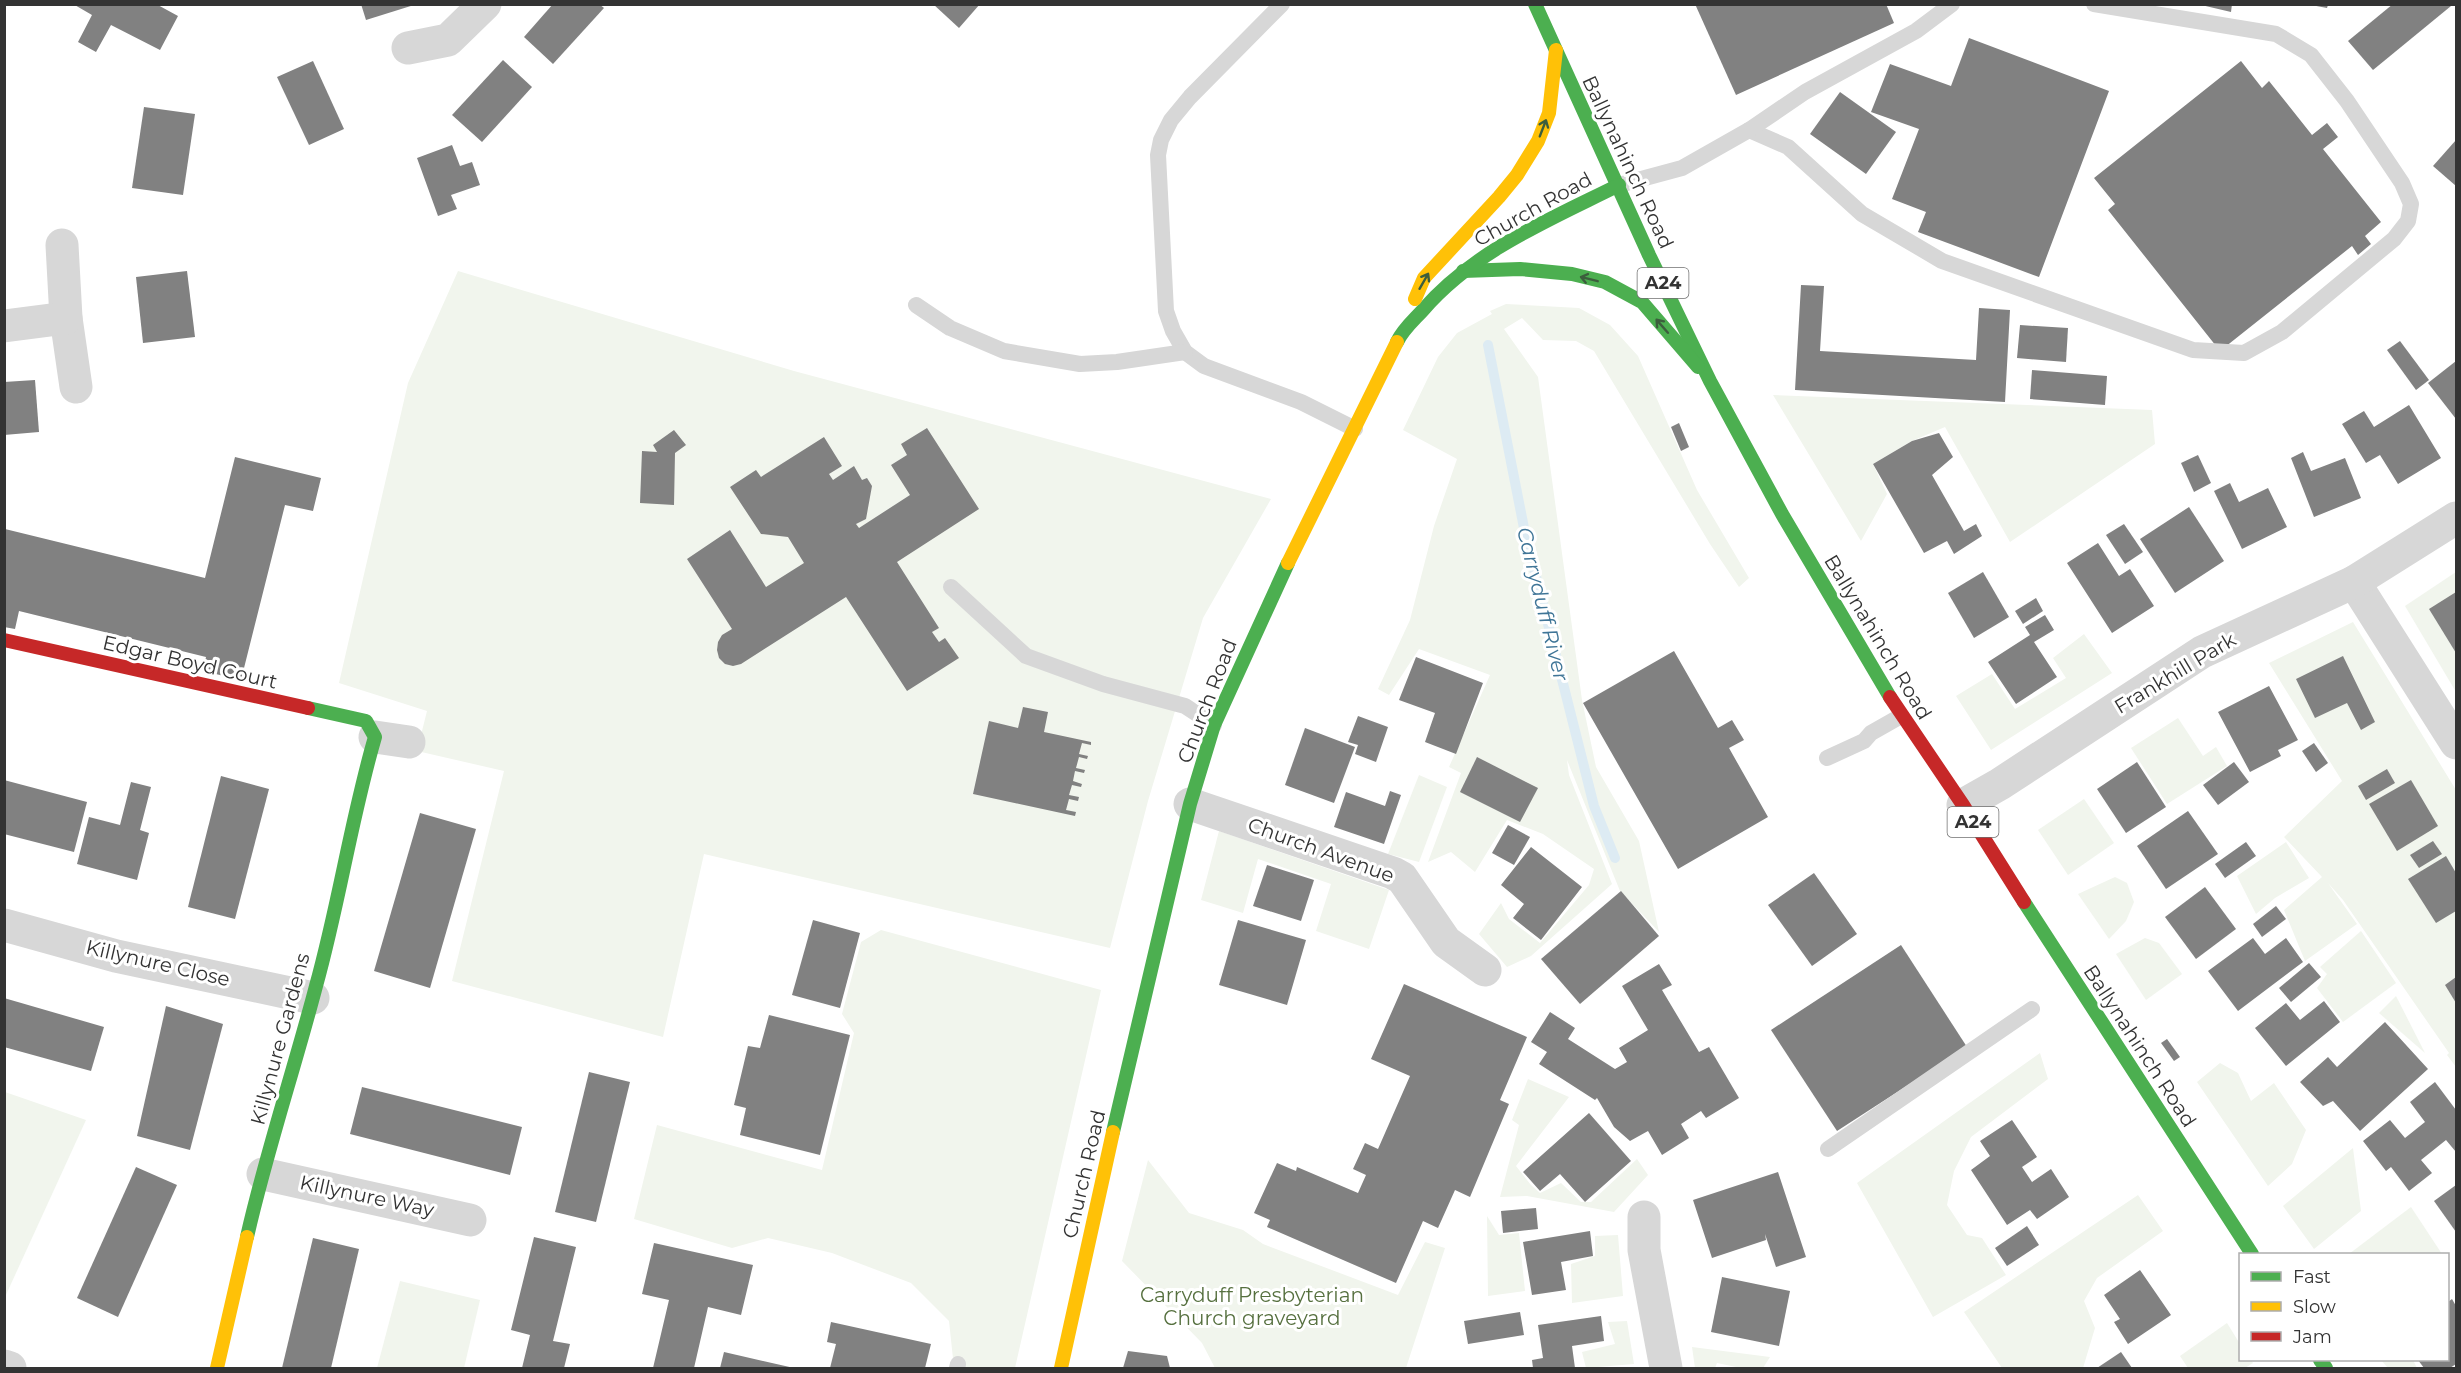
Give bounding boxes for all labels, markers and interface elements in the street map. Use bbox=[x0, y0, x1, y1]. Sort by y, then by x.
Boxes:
street label: Ballynahinch Road bbox=[1577, 72, 1679, 252]
one-way arrow bbox=[1538, 119, 1549, 138]
street label: Church Road bbox=[1470, 167, 1596, 251]
road number: A24 bbox=[1638, 268, 1688, 298]
one-way arrow bbox=[1580, 272, 1599, 284]
one-way arrow bbox=[1418, 273, 1430, 290]
one-way arrow bbox=[1655, 319, 1669, 334]
water label: Carryduff River bbox=[1512, 525, 1574, 684]
street label: Ballynahinch Road bbox=[1819, 550, 1937, 724]
street label: Frankhill Park bbox=[2110, 627, 2240, 719]
street label: Edgar Boyd Court bbox=[100, 630, 280, 694]
street label: Church Road bbox=[1172, 636, 1242, 766]
road number: A24 bbox=[1948, 807, 1998, 837]
street label: Church Avenue bbox=[1244, 812, 1398, 888]
street label: Killynure Close bbox=[84, 935, 232, 991]
street label: Killynure Gardens bbox=[245, 950, 315, 1128]
street label: Ballynahinch Road bbox=[2079, 961, 2201, 1131]
street label: Church Road bbox=[1058, 1107, 1110, 1241]
street label: Killynure Way bbox=[298, 1170, 436, 1222]
legend bbox=[2239, 1253, 2449, 1361]
text: Fast bbox=[2293, 1266, 2331, 1288]
park label: Carryduff Presbyterian Church graveyard bbox=[1140, 1283, 1364, 1330]
text: Slow bbox=[2293, 1296, 2336, 1318]
text: Jam bbox=[2292, 1326, 2332, 1348]

